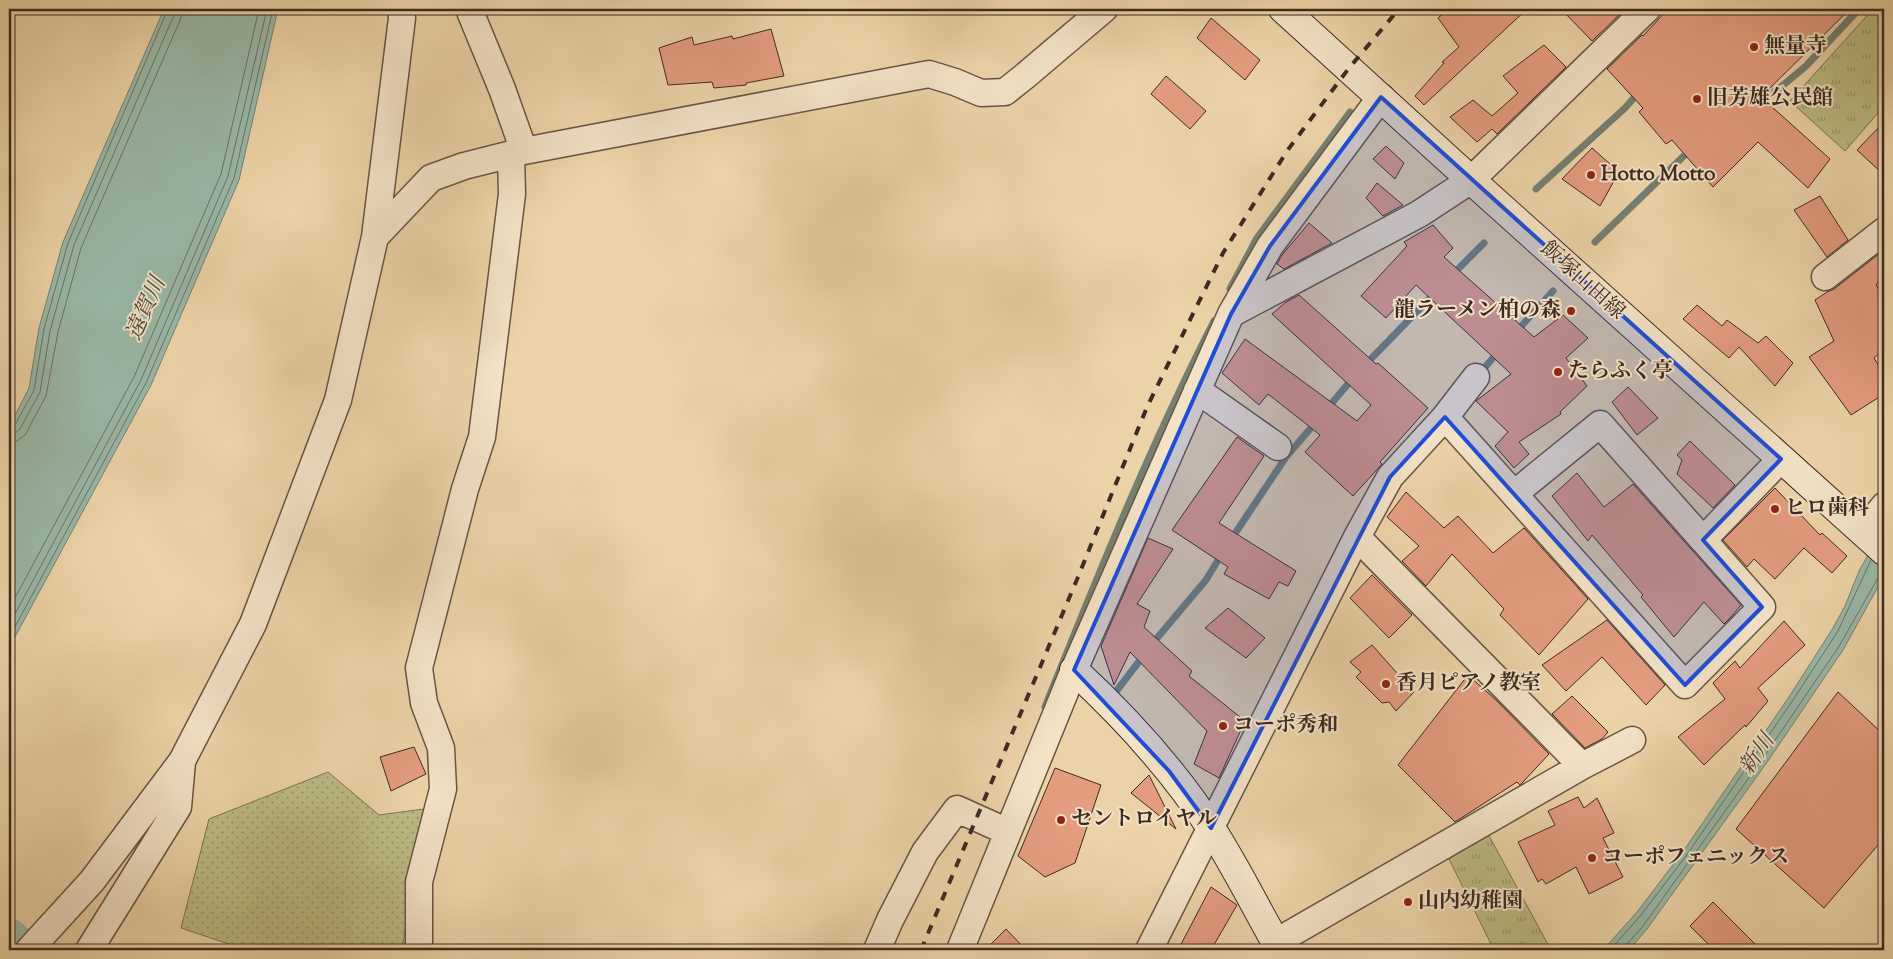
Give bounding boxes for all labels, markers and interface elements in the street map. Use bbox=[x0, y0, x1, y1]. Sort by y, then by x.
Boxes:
place label: 無量寺 bbox=[1764, 32, 1827, 62]
marker: 無量寺 bbox=[1748, 41, 1760, 53]
place label: 旧芳雄公民館 bbox=[1707, 84, 1833, 114]
marker: 旧芳雄公民館 bbox=[1691, 93, 1703, 105]
place label: Hotto Motto bbox=[1601, 160, 1716, 190]
marker: Hotto Motto bbox=[1585, 169, 1597, 181]
street label: 飯塚山田線 bbox=[1533, 235, 1631, 327]
water label: 遠賀川 bbox=[119, 271, 176, 346]
place label: 龍ラーメン柏の森 bbox=[1394, 296, 1561, 326]
marker: 龍ラーメン柏の森 bbox=[1565, 305, 1577, 317]
place label: たらふく亭 bbox=[1568, 357, 1673, 387]
marker: たらふく亭 bbox=[1552, 366, 1564, 378]
place label: ヒロ歯科 bbox=[1785, 494, 1869, 524]
marker: ヒロ歯科 bbox=[1769, 503, 1781, 515]
place label: 香月ピアノ教室 bbox=[1396, 669, 1541, 699]
marker: 香月ピアノ教室 bbox=[1380, 678, 1392, 690]
place label: コーポ秀和 bbox=[1233, 711, 1338, 741]
marker: コーポ秀和 bbox=[1217, 720, 1229, 732]
water label: 新川 bbox=[1732, 726, 1785, 782]
place label: セントロイヤル bbox=[1071, 805, 1217, 835]
marker: セントロイヤル bbox=[1055, 814, 1067, 826]
place label: コーポフェニックス bbox=[1602, 843, 1789, 873]
marker: コーポフェニックス bbox=[1586, 852, 1598, 864]
place label: 山内幼稚園 bbox=[1418, 887, 1523, 917]
marker: 山内幼稚園 bbox=[1402, 896, 1414, 908]

